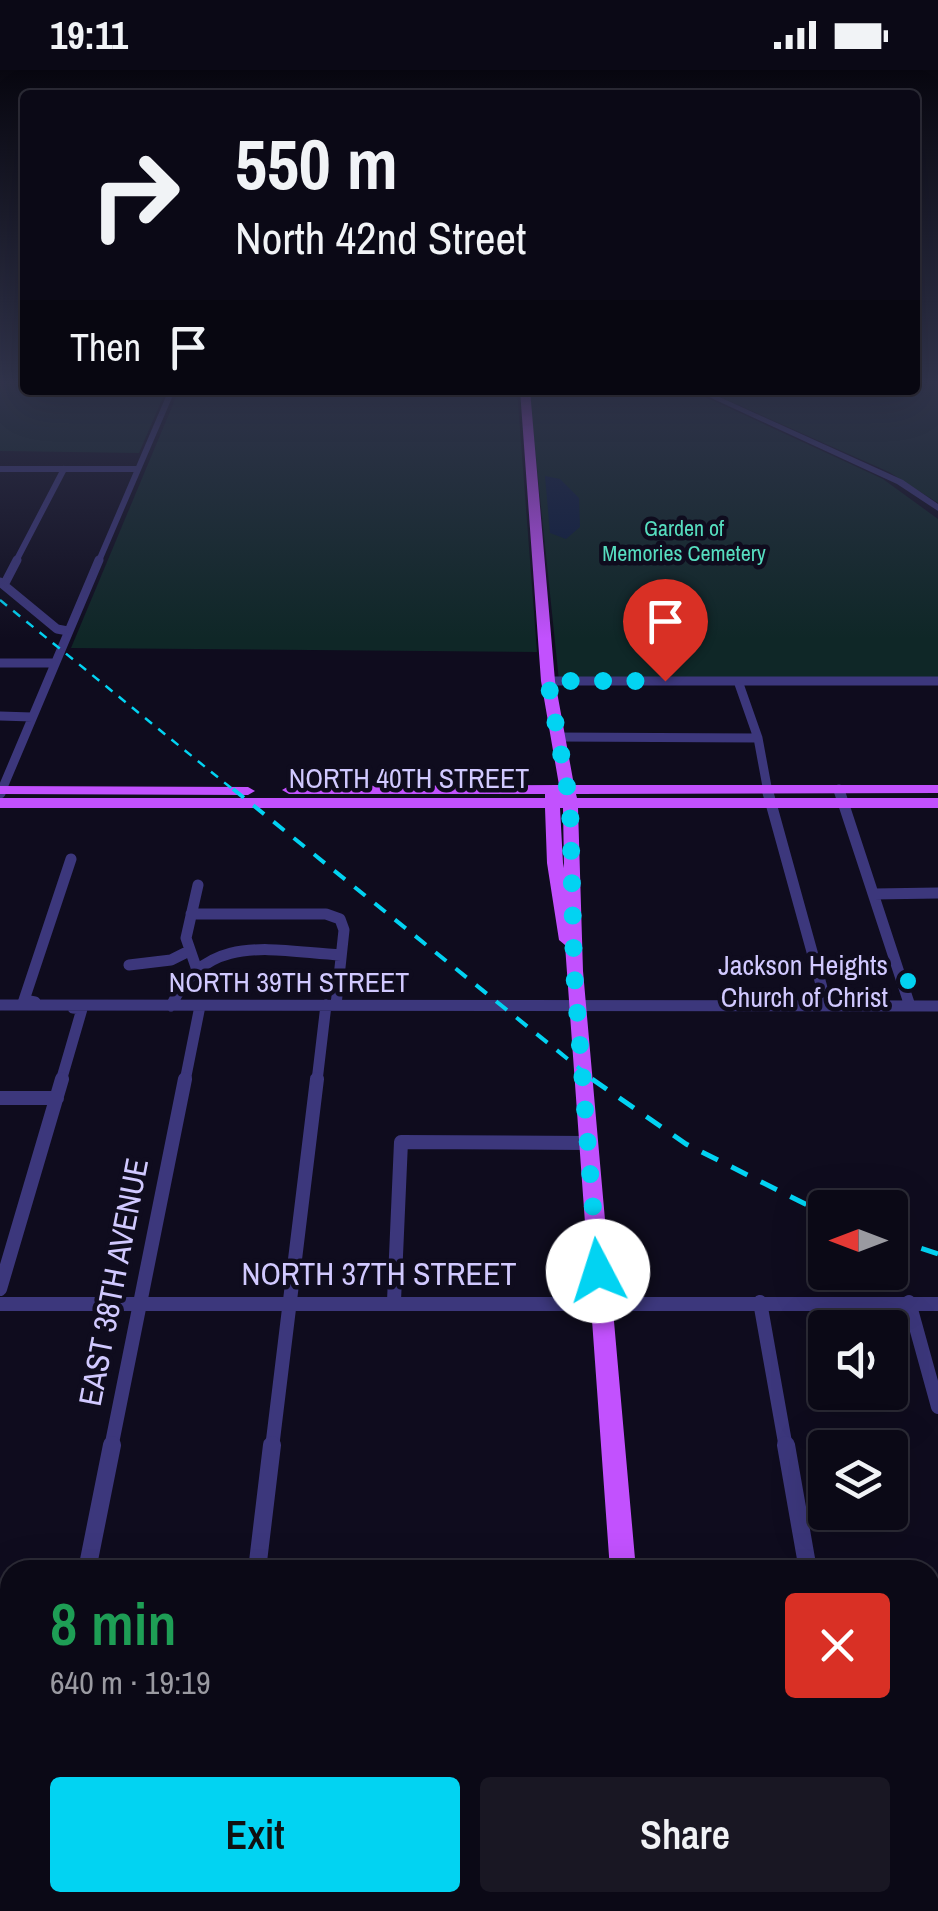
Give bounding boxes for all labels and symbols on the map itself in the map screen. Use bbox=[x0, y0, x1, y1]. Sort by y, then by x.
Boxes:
park label: Garden of Memories Cemetery bbox=[602, 513, 766, 568]
pin bbox=[623, 579, 708, 682]
street label: NORTH 40TH STREET bbox=[289, 759, 529, 797]
place label: Jackson Heights Church of Christ bbox=[718, 946, 888, 1016]
street label: NORTH 39TH STREET bbox=[169, 963, 409, 1001]
marker: Jackson Heights Church of Christ bbox=[897, 970, 919, 992]
street label: EAST 38TH AVENUE bbox=[68, 1155, 158, 1409]
north arrow bbox=[808, 1190, 908, 1290]
position arrow bbox=[546, 1219, 650, 1323]
street label: NORTH 37TH STREET bbox=[241, 1252, 517, 1295]

